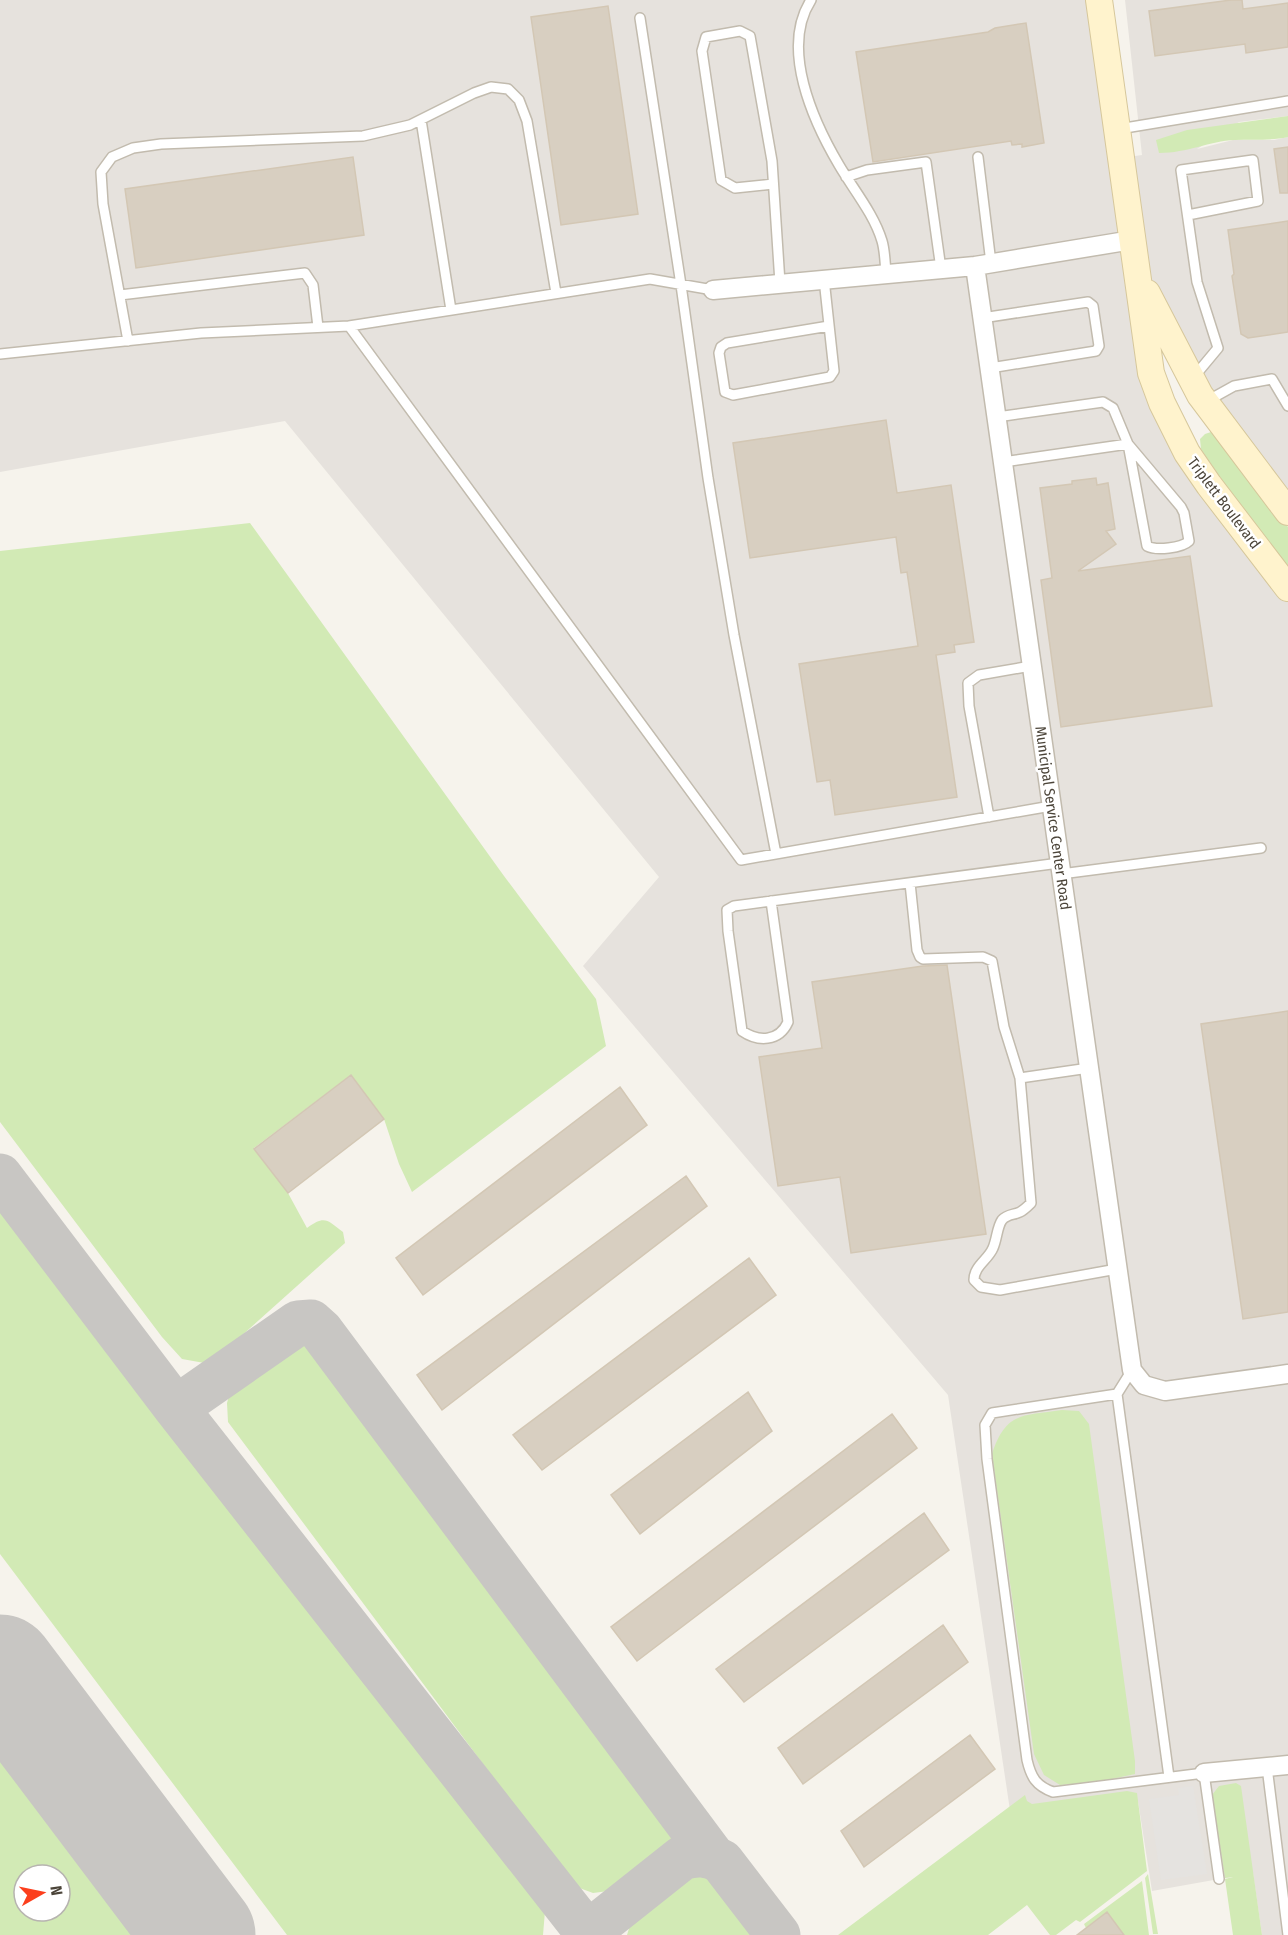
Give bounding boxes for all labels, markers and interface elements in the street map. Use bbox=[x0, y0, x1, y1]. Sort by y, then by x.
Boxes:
street label: Triplett Boulevard bbox=[1184, 454, 1264, 552]
street label: Municipal Service Center Road bbox=[1031, 725, 1075, 911]
north arrow bbox=[12, 1863, 72, 1923]
text: N bbox=[46, 1885, 66, 1897]

